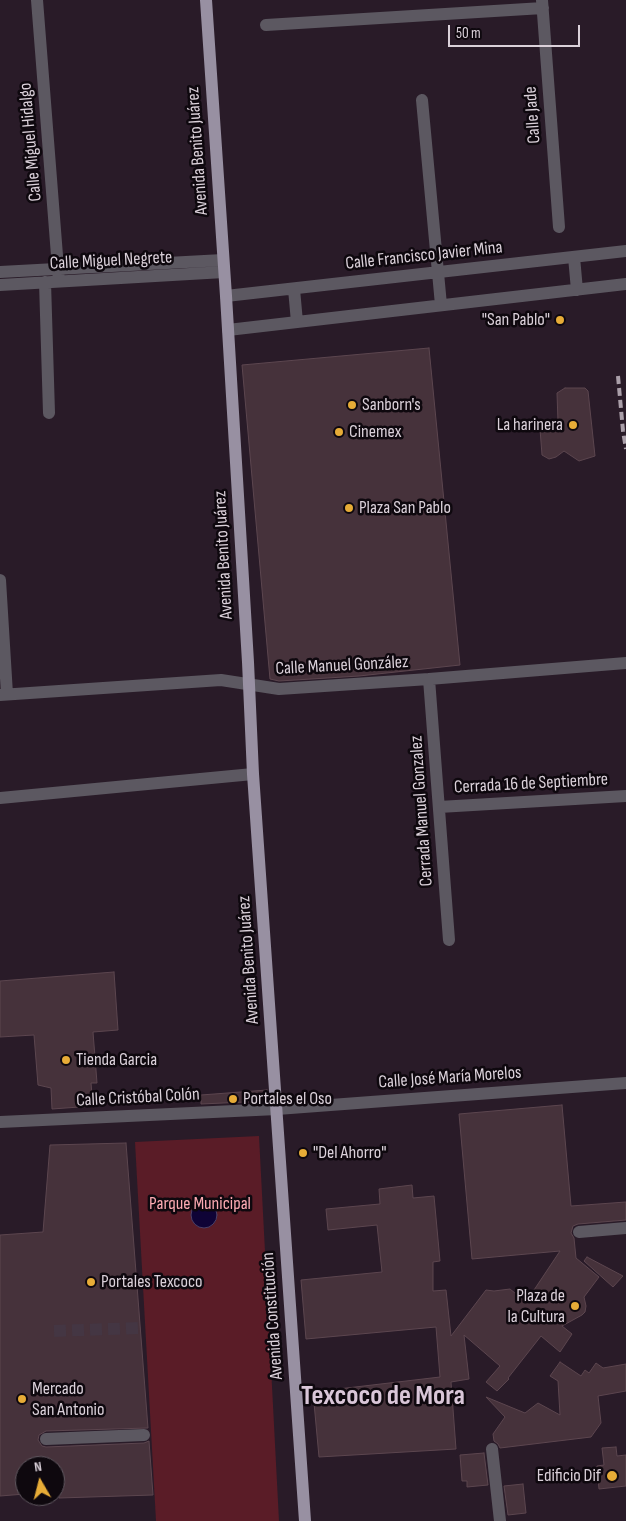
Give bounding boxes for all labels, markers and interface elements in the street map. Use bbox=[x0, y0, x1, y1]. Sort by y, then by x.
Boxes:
scale bar bbox=[451, 15, 584, 47]
text: 50 m bbox=[456, 24, 481, 43]
street label: Calle Miguel Hidalgo bbox=[15, 82, 47, 202]
street label: Avenida Benito Juárez bbox=[183, 86, 213, 216]
street label: Calle Jade bbox=[520, 86, 546, 144]
street label: Calle Francisco Javier Mina bbox=[344, 237, 504, 275]
street label: Calle Miguel Negrete bbox=[49, 247, 173, 275]
place label: "San Pablo" bbox=[482, 309, 550, 331]
marker: "San Pablo" bbox=[554, 314, 566, 326]
place label: Sanborn's bbox=[362, 394, 421, 416]
marker: Sanborn's bbox=[346, 399, 358, 411]
place label: La harinera bbox=[497, 414, 563, 436]
marker: La harinera bbox=[567, 419, 579, 431]
place label: Cinemex bbox=[349, 421, 401, 443]
marker: Cinemex bbox=[333, 426, 345, 438]
street label: Avenida Benito Juárez bbox=[210, 490, 238, 620]
place label: Plaza San Pablo bbox=[359, 497, 451, 519]
marker: Plaza San Pablo bbox=[343, 502, 355, 514]
street label: Calle Manuel González bbox=[275, 652, 409, 680]
street label: Cerrada Manuel Gonzalez bbox=[406, 735, 438, 887]
street label: Cerrada 16 de Septiembre bbox=[453, 769, 609, 799]
street label: Avenida Benito Juárez bbox=[234, 895, 264, 1025]
place label: Tienda Garcia bbox=[76, 1049, 157, 1071]
marker: Tienda Garcia bbox=[60, 1054, 72, 1066]
street label: Calle José María Morelos bbox=[378, 1062, 522, 1094]
street label: Calle Cristóbal Colón bbox=[76, 1084, 200, 1112]
place label: Portales el Oso bbox=[243, 1088, 332, 1110]
marker: Portales el Oso bbox=[227, 1093, 239, 1105]
place label: "Del Ahorro" bbox=[313, 1142, 386, 1164]
marker: "Del Ahorro" bbox=[297, 1147, 309, 1159]
park label: Parque Municipal bbox=[149, 1193, 251, 1215]
street label: Avenida Constitución bbox=[258, 1252, 288, 1380]
place label: Portales Texcoco bbox=[101, 1271, 203, 1293]
marker: Portales Texcoco bbox=[85, 1276, 97, 1288]
place label: Plaza de la Cultura bbox=[508, 1285, 565, 1328]
marker: Plaza de la Cultura bbox=[569, 1300, 581, 1312]
place label: Mercado San Antonio bbox=[32, 1378, 104, 1420]
district label: Texcoco de Mora bbox=[301, 1380, 465, 1414]
marker: Mercado San Antonio bbox=[16, 1393, 28, 1405]
north arrow bbox=[15, 1456, 65, 1506]
text: N bbox=[33, 1458, 43, 1476]
place label: Edificio Dif bbox=[537, 1465, 601, 1487]
marker: Edificio Dif bbox=[605, 1469, 619, 1483]

